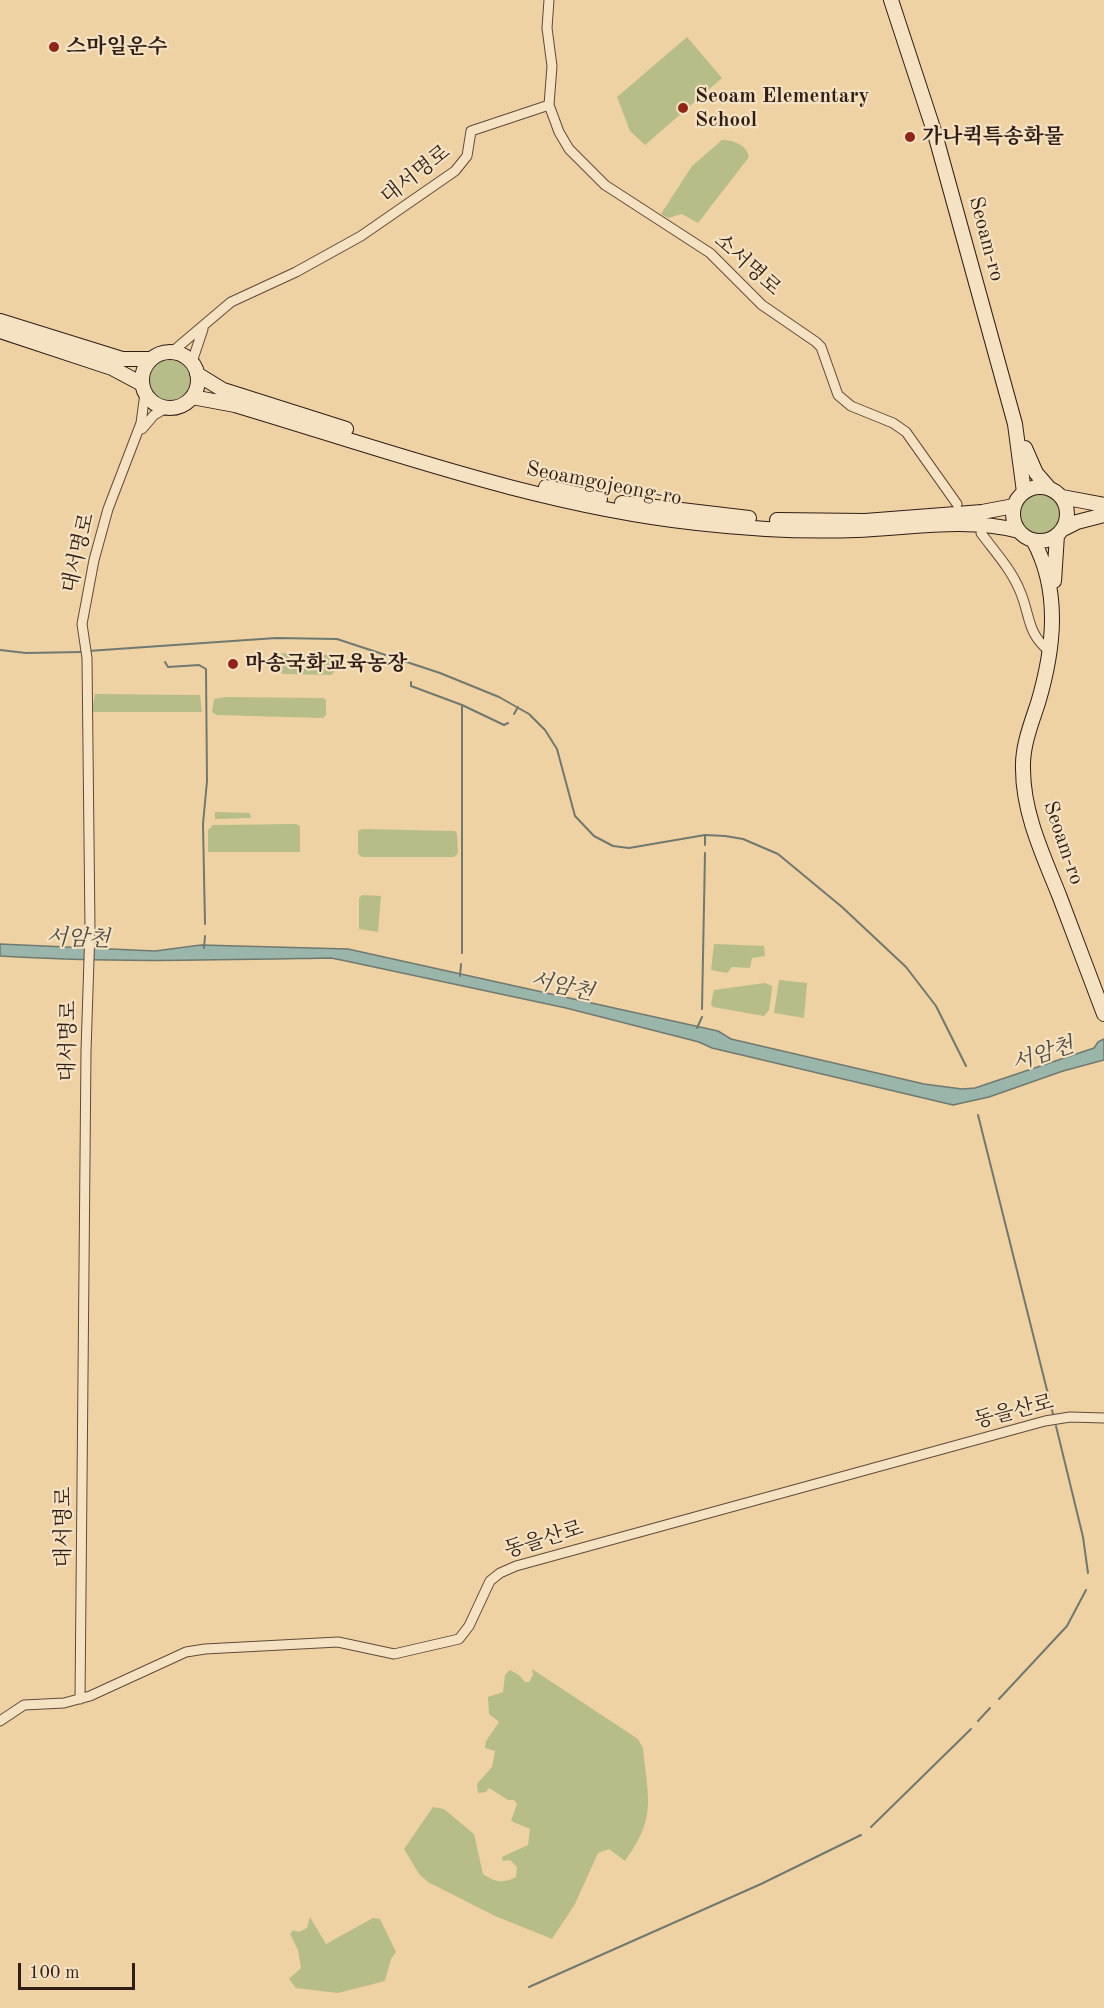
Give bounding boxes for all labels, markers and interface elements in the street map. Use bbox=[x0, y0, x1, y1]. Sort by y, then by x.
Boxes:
place label: 스마일운수 bbox=[66, 34, 167, 60]
marker: 스마일운수 bbox=[47, 40, 61, 54]
place label: Seoam Elementary School bbox=[695, 83, 870, 133]
marker: Seoam Elementary School bbox=[676, 101, 690, 115]
place label: 가나퀵특송화물 bbox=[922, 124, 1064, 150]
marker: 가나퀵특송화물 bbox=[903, 130, 917, 144]
street label: 대서명로 bbox=[376, 140, 456, 210]
street label: Seoam-ro bbox=[963, 194, 1009, 284]
street label: 소서명로 bbox=[708, 228, 786, 302]
street label: Seoamgojeong-ro bbox=[524, 457, 684, 511]
street label: 대서명로 bbox=[58, 511, 100, 595]
place label: 마송국화교육농장 bbox=[245, 651, 407, 677]
marker: 마송국화교육농장 bbox=[226, 657, 240, 671]
street label: Seoam-ro bbox=[1037, 798, 1089, 888]
water label: 서암천 bbox=[46, 925, 110, 953]
water label: 서암천 bbox=[528, 967, 596, 1007]
street label: 대서명로 bbox=[56, 1000, 82, 1082]
water label: 서암천 bbox=[1009, 1033, 1077, 1077]
street label: 동을산로 bbox=[972, 1390, 1056, 1434]
street label: 대서명로 bbox=[51, 1486, 77, 1568]
street label: 동을산로 bbox=[502, 1516, 586, 1564]
scale bar bbox=[21, 1951, 138, 1989]
text: 100 m bbox=[29, 1964, 80, 1982]

